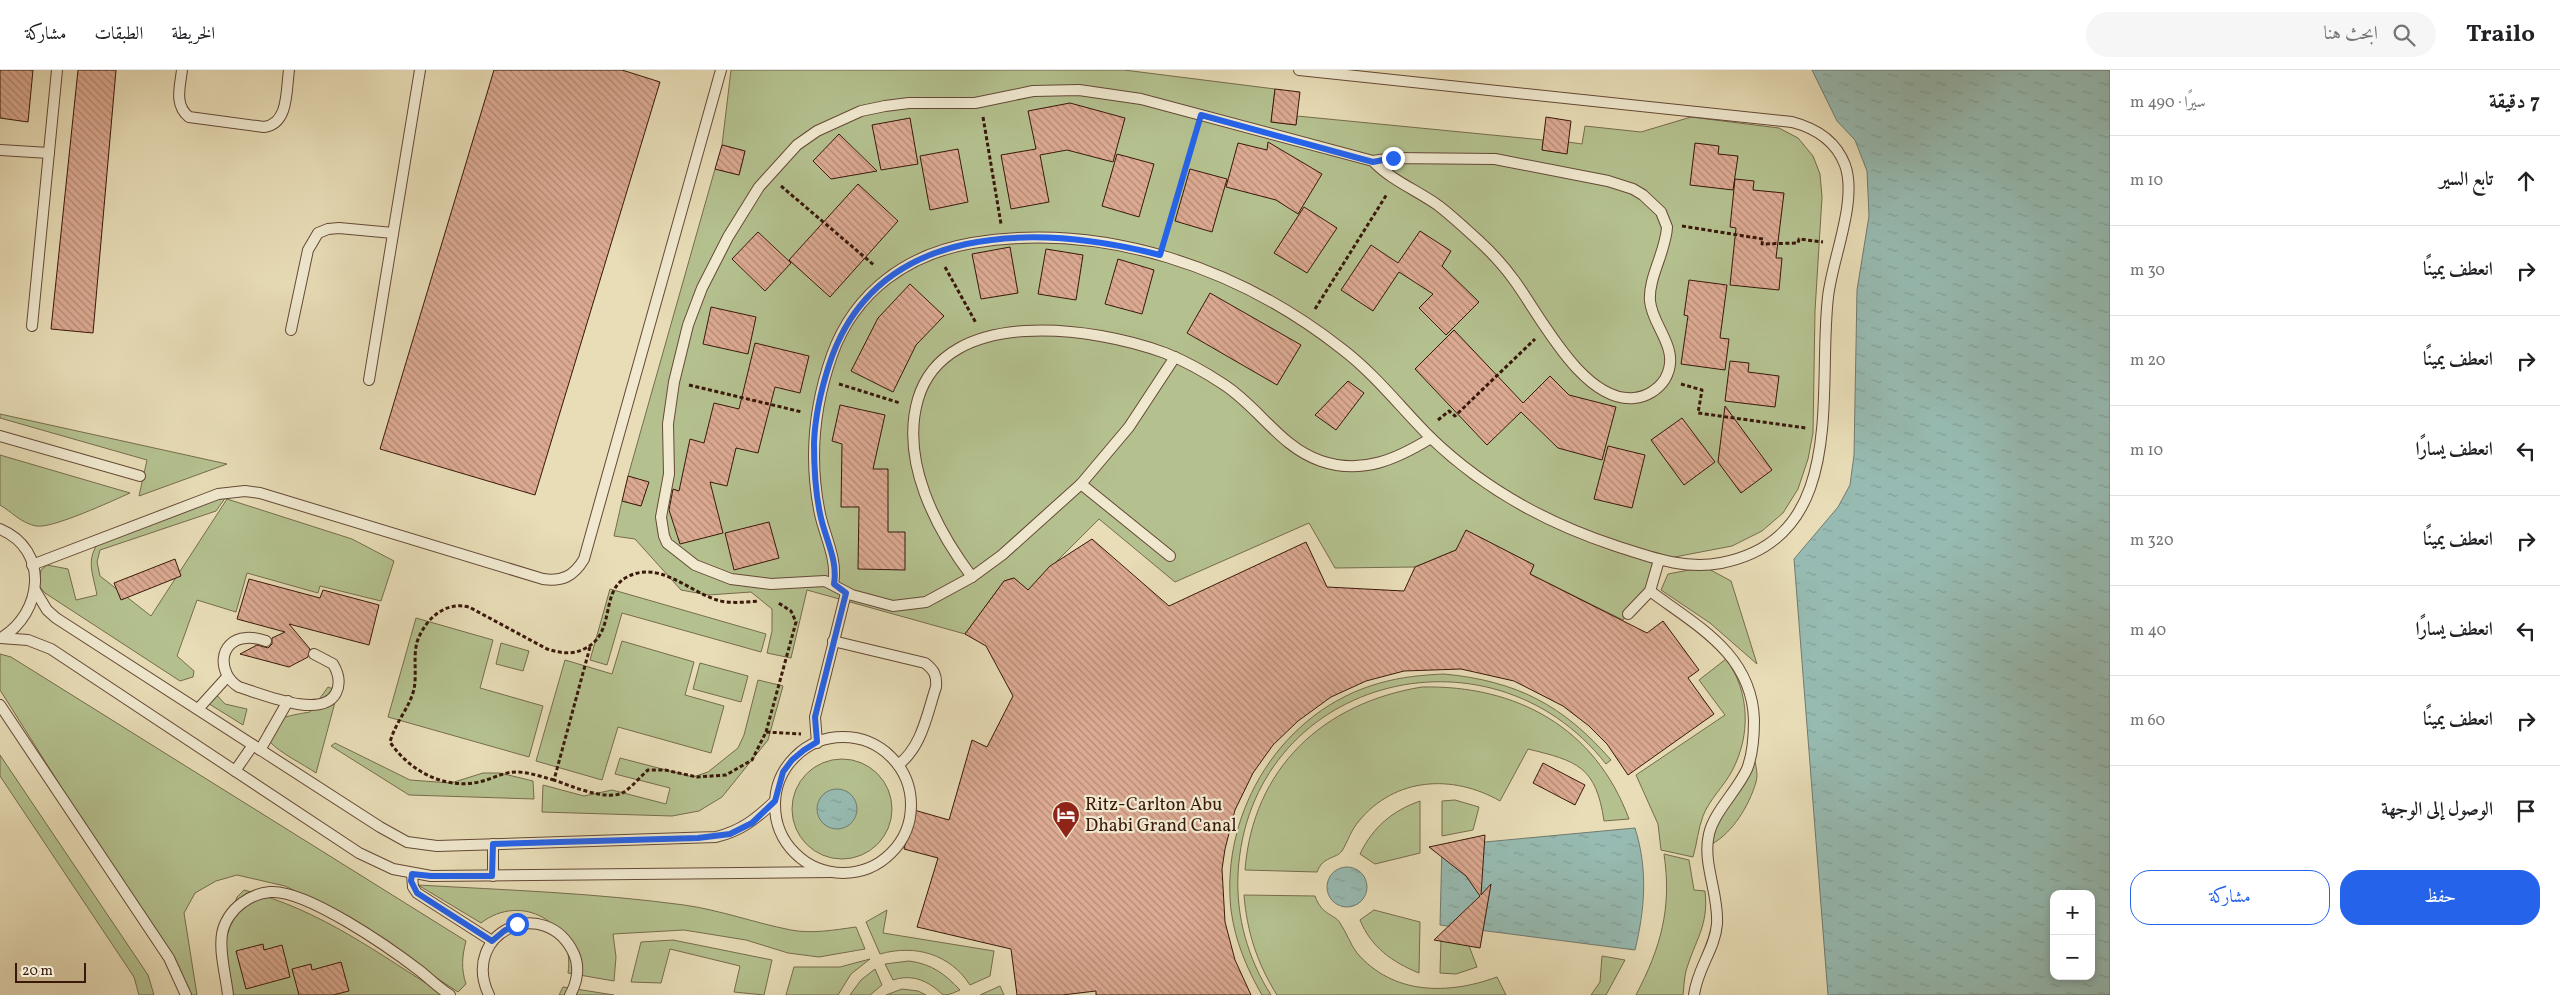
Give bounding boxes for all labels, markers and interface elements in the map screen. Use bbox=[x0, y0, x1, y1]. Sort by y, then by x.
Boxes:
search box bbox=[2086, 12, 2436, 57]
text: Trailo bbox=[2466, 18, 2535, 52]
text: ابحث هنا bbox=[2324, 21, 2378, 47]
icon: search bbox=[2390, 21, 2418, 49]
text: مشاركة bbox=[25, 22, 66, 47]
text: الطبقات bbox=[94, 22, 143, 47]
text: الخريطة bbox=[171, 22, 215, 47]
text: 7 دقيقة bbox=[2489, 88, 2540, 117]
text: سيرًا · 490 m bbox=[2130, 92, 2206, 114]
route end bbox=[1382, 147, 1405, 170]
text: تابع السير bbox=[2440, 167, 2493, 193]
icon: ahead bbox=[2512, 167, 2540, 195]
text: 10 m bbox=[2130, 170, 2163, 192]
text: انعطف يمينًا bbox=[2423, 257, 2493, 283]
icon: right bbox=[2512, 257, 2540, 285]
text: 30 m bbox=[2130, 260, 2165, 282]
text: انعطف يمينًا bbox=[2423, 347, 2493, 373]
icon: right bbox=[2512, 347, 2540, 375]
text: 20 m bbox=[2130, 350, 2165, 372]
text: انعطف يسارًا bbox=[2415, 437, 2493, 463]
icon: left bbox=[2512, 437, 2540, 465]
text: 10 m bbox=[2130, 440, 2163, 462]
text: انعطف يمينًا bbox=[2423, 527, 2493, 553]
icon: right bbox=[2512, 527, 2540, 555]
text: 320 m bbox=[2130, 530, 2174, 552]
text: انعطف يسارًا bbox=[2415, 617, 2493, 643]
icon: left bbox=[2512, 617, 2540, 645]
text: 40 m bbox=[2130, 620, 2166, 642]
text: انعطف يمينًا bbox=[2423, 707, 2493, 733]
icon: right bbox=[2512, 707, 2540, 735]
text: 60 m bbox=[2130, 710, 2165, 732]
place label: Ritz-Carlton Abu Dhabi Grand Canal bbox=[1085, 793, 1237, 839]
text: الوصول إلى الوجهة bbox=[2381, 797, 2493, 823]
icon: arrive bbox=[2512, 797, 2540, 825]
hotel icon: Ritz-Carlton Abu Dhabi Grand Canal bbox=[1051, 800, 1081, 839]
button: مشاركة bbox=[2130, 870, 2330, 925]
button: حفظ bbox=[2340, 870, 2540, 925]
map controls bbox=[2050, 890, 2095, 980]
button: + bbox=[2050, 890, 2095, 935]
route start bbox=[506, 913, 529, 936]
button: − bbox=[2050, 935, 2095, 980]
scale bar bbox=[15, 960, 86, 983]
text: 20 m bbox=[22, 962, 53, 981]

